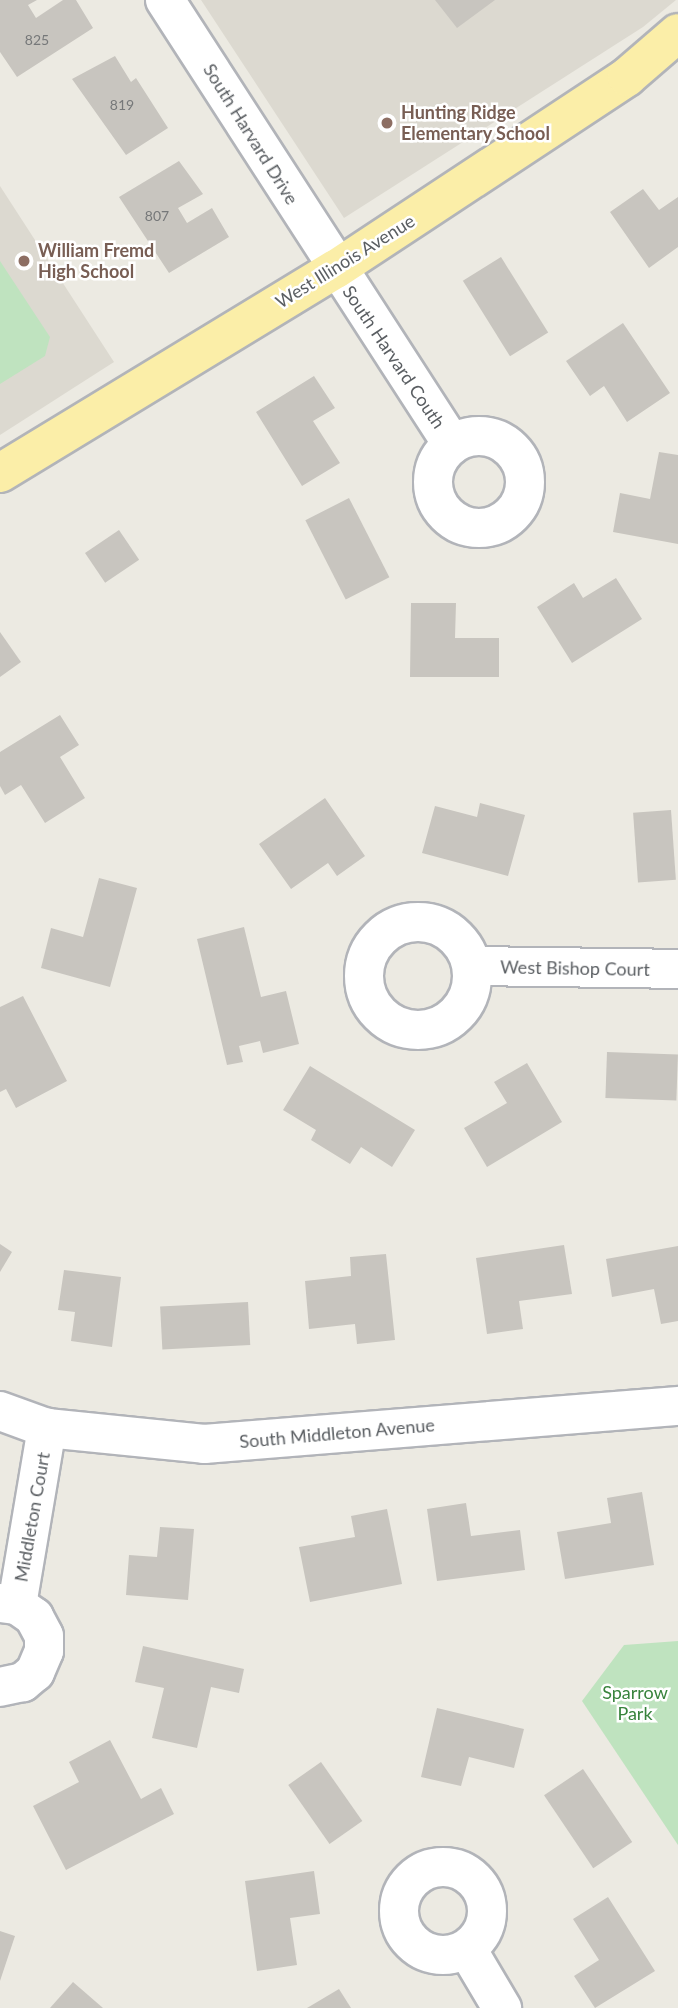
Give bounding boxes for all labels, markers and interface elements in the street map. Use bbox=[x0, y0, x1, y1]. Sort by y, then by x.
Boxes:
house number: 825 bbox=[25, 32, 49, 48]
street label: South Harvard Drive bbox=[199, 60, 303, 208]
house number: 819 bbox=[110, 97, 134, 113]
place label: Hunting Ridge Elementary School bbox=[401, 102, 550, 144]
marker: Hunting Ridge Elementary School bbox=[379, 115, 395, 131]
house number: 807 bbox=[145, 208, 169, 224]
street label: West Illinois Avenue bbox=[271, 209, 419, 313]
place label: William Fremd High School bbox=[38, 240, 154, 282]
marker: William Fremd High School bbox=[16, 253, 32, 269]
street label: South Harvard Couth bbox=[338, 282, 450, 432]
street label: West Bishop Court bbox=[500, 956, 650, 980]
street label: South Middleton Avenue bbox=[238, 1414, 436, 1452]
street label: Middleton Court bbox=[10, 1451, 54, 1583]
park label: Sparrow Park bbox=[602, 1682, 668, 1724]

